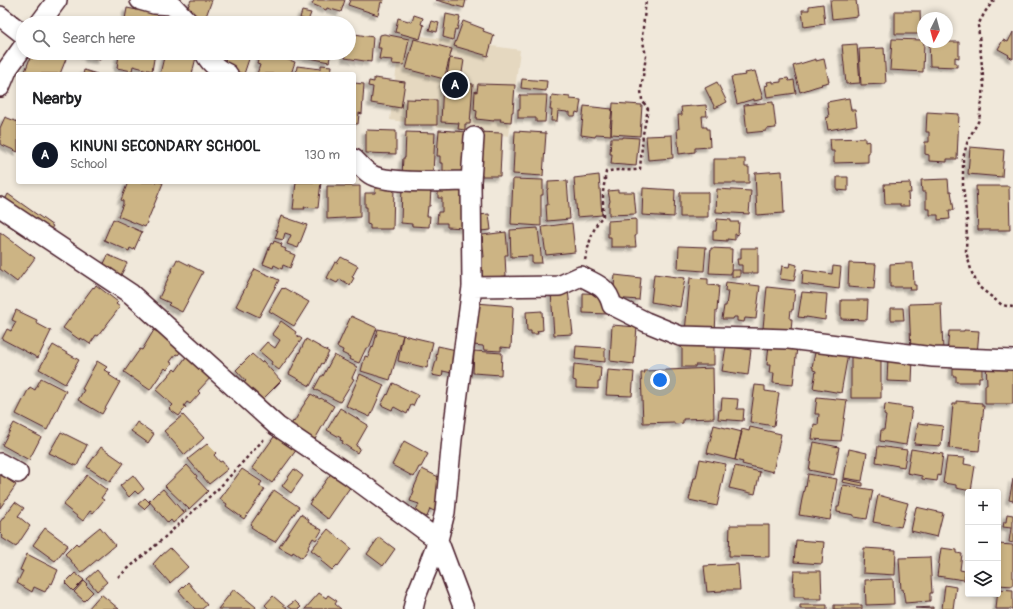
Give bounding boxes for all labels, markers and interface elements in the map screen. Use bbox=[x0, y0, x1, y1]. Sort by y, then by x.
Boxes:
north arrow bbox=[917, 12, 953, 48]
search box bbox=[16, 16, 356, 60]
icon: search bbox=[30, 27, 52, 49]
text: Search here bbox=[62, 29, 135, 48]
pin: A bbox=[442, 70, 468, 100]
text: Nearby bbox=[32, 88, 81, 109]
text: KINUNI SECONDARY SCHOOL bbox=[70, 137, 261, 156]
text: A bbox=[41, 147, 49, 163]
text: 130 m bbox=[304, 147, 340, 163]
text: School bbox=[70, 156, 107, 172]
your location bbox=[650, 370, 670, 390]
map controls bbox=[965, 489, 1001, 597]
button: + bbox=[965, 489, 1001, 525]
button: − bbox=[965, 525, 1001, 561]
button: layers bbox=[965, 561, 1001, 597]

